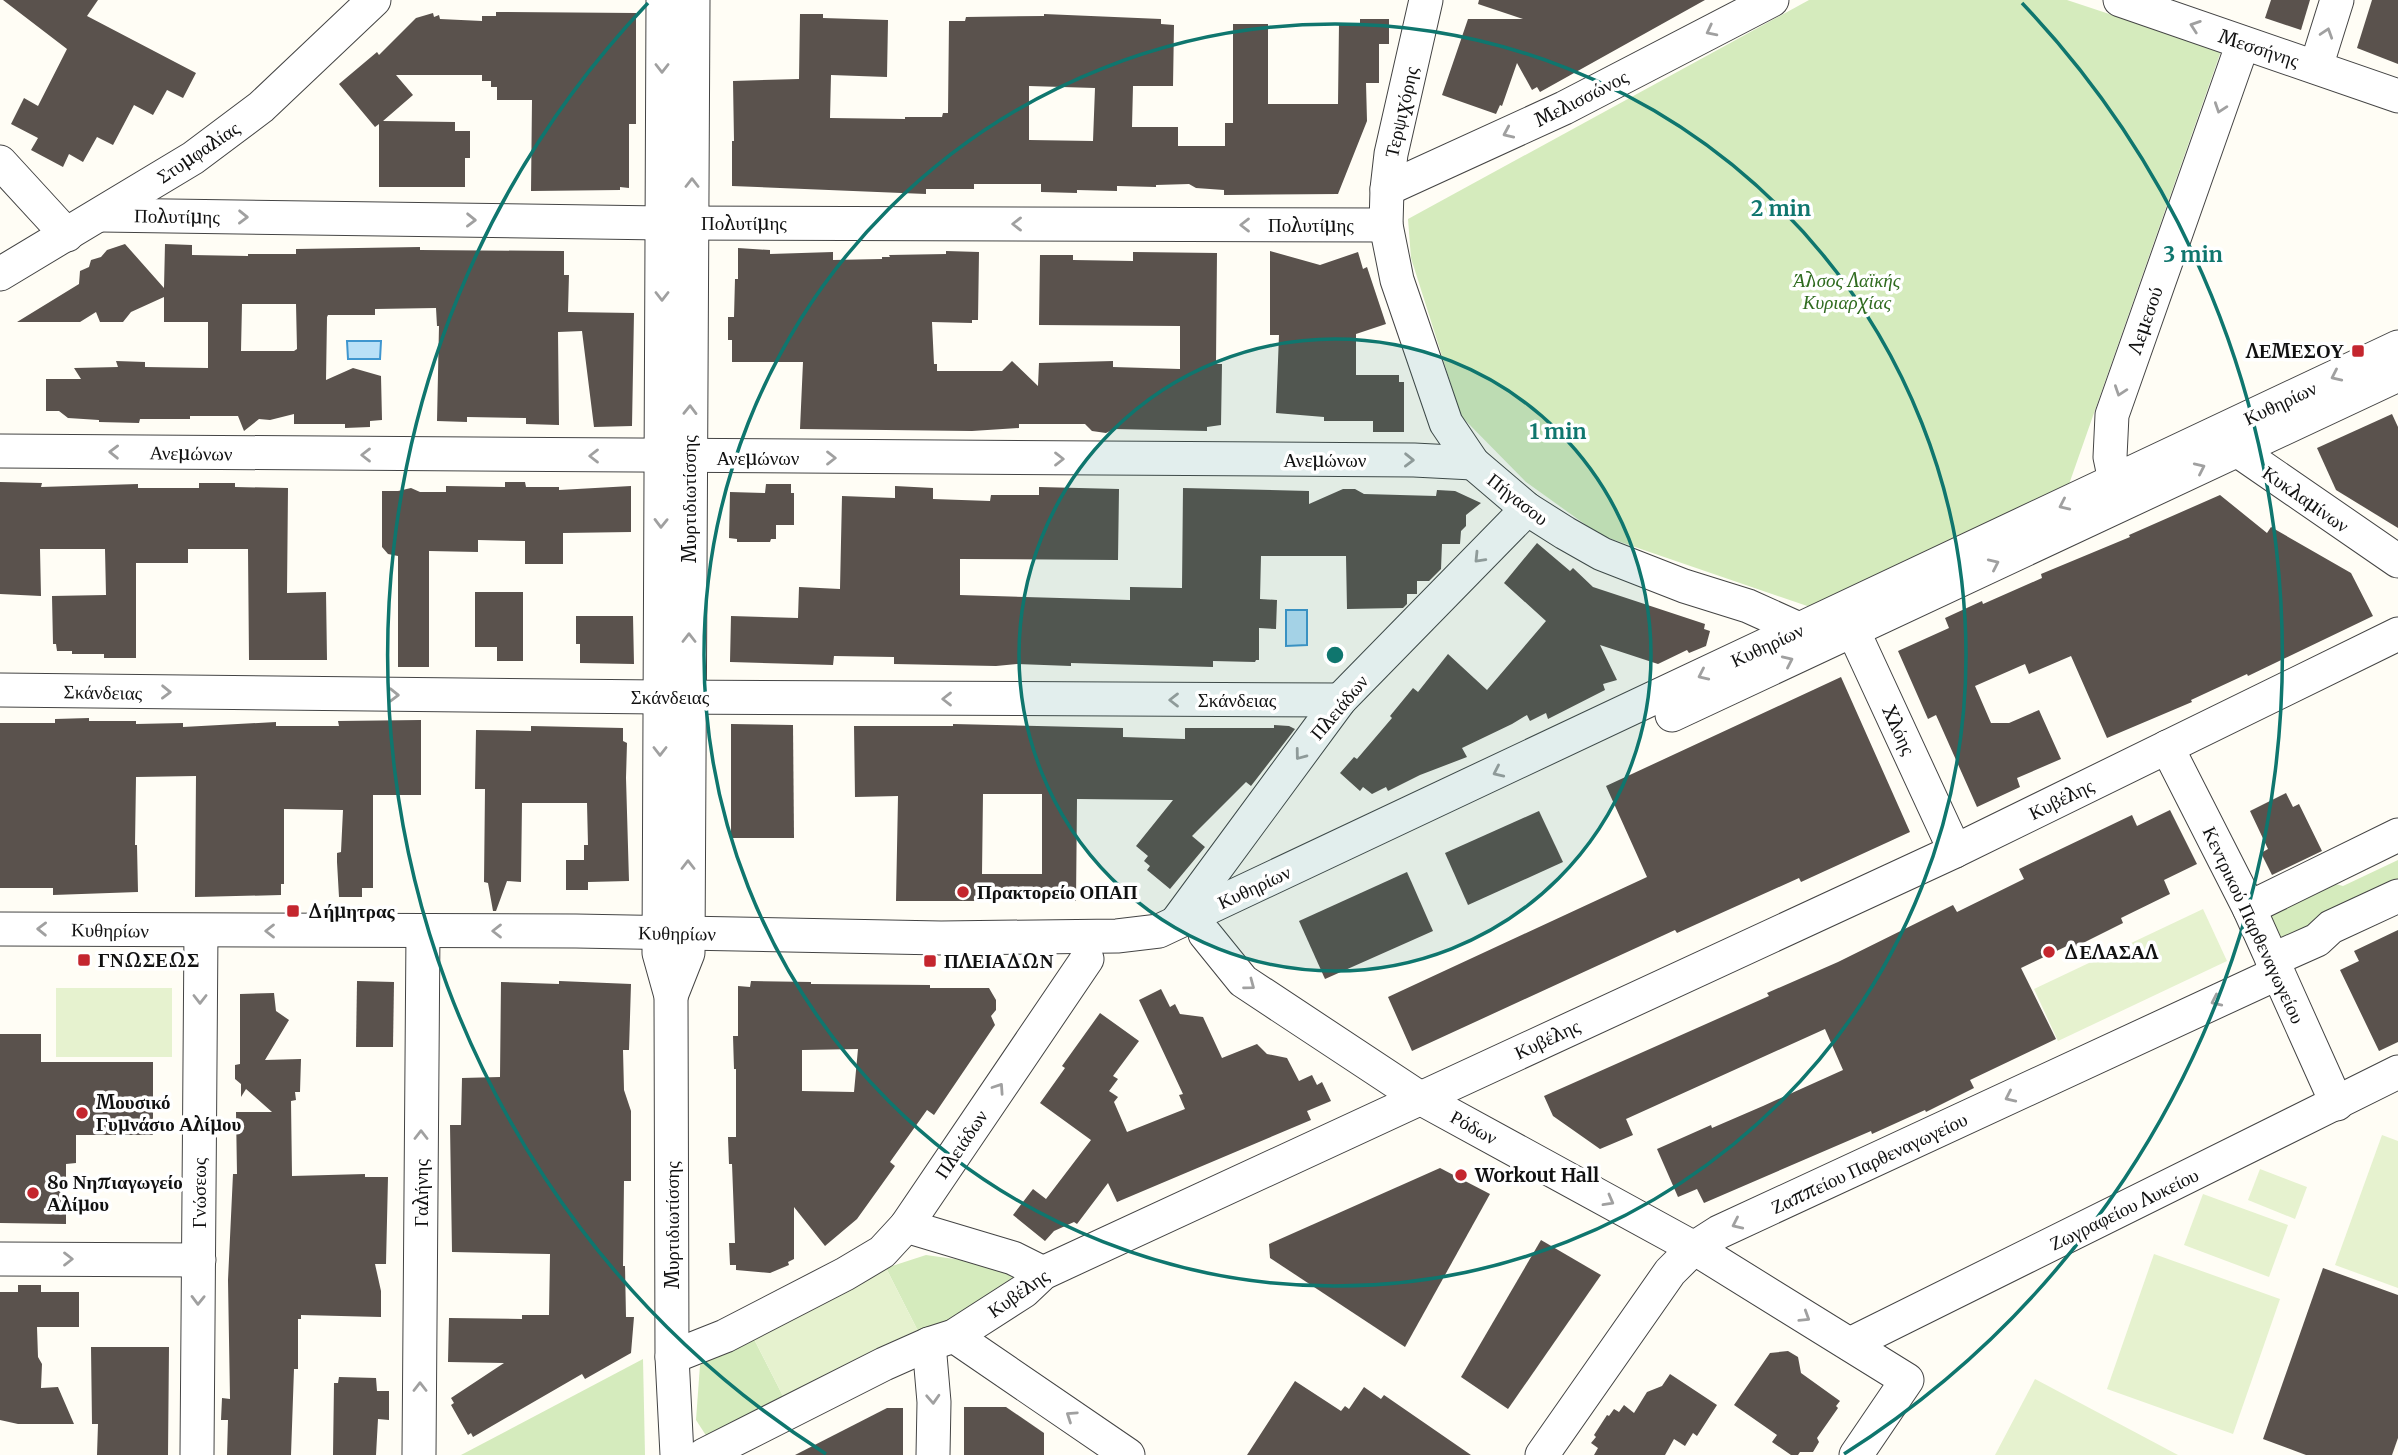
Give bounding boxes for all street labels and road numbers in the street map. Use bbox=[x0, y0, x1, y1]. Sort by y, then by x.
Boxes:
street label: Μεσσήνης bbox=[2216, 24, 2303, 72]
street label: Τερψιχόρης bbox=[1379, 64, 1423, 160]
street label: Μελισσώνος bbox=[1530, 64, 1632, 132]
street label: Στυμφαλίας bbox=[152, 115, 244, 188]
street label: Πολυτίμης bbox=[134, 203, 221, 229]
street label: Πολυτίμης bbox=[701, 211, 787, 235]
street label: Πολυτίμης bbox=[1268, 213, 1354, 237]
street label: Λεμεσού bbox=[2122, 283, 2168, 358]
street label: Κυθηρίων bbox=[2240, 376, 2321, 430]
street label: Μυρτιδιωτίσσης bbox=[677, 435, 701, 563]
street label: Ανεμώνων bbox=[149, 440, 233, 466]
street label: Ανεμώνων bbox=[717, 446, 800, 470]
street label: Ανεμώνων bbox=[1284, 448, 1367, 472]
street label: Κυκλαμίνων bbox=[2258, 460, 2354, 538]
street label: Πήγασου bbox=[1483, 468, 1553, 530]
street label: Κυθηρίων bbox=[1727, 618, 1808, 672]
street label: Πλειάδων bbox=[1305, 669, 1373, 745]
street label: Σκάνδειας bbox=[64, 679, 143, 705]
street label: Σκάνδειας bbox=[631, 685, 710, 709]
street label: Σκάνδειας bbox=[1198, 688, 1277, 712]
street label: Χλόης bbox=[1877, 702, 1921, 759]
street label: Κυβέλης bbox=[2025, 773, 2098, 825]
street label: Κεντρικού Παρθεναγωγείου bbox=[2198, 823, 2310, 1027]
street label: Κυθηρίων bbox=[1214, 860, 1295, 914]
street label: Κυθηρίων bbox=[71, 917, 150, 943]
street label: Κυθηρίων bbox=[638, 920, 717, 946]
street label: Κυβέλης bbox=[1511, 1013, 1584, 1065]
street label: Ρόδων bbox=[1446, 1104, 1502, 1150]
street label: Πλειάδων bbox=[929, 1105, 993, 1183]
street label: Ζαππείου Παρθεναγωγείου bbox=[1767, 1107, 1971, 1219]
street label: Γνώσεως bbox=[187, 1157, 211, 1228]
street label: Γαλήνης bbox=[409, 1159, 433, 1227]
street label: Μυρτιδιωτίσσης bbox=[660, 1161, 684, 1289]
street label: Ζωγραφείου Λυκείου bbox=[2045, 1162, 2203, 1256]
street label: Κυβέλης bbox=[983, 1263, 1054, 1323]

